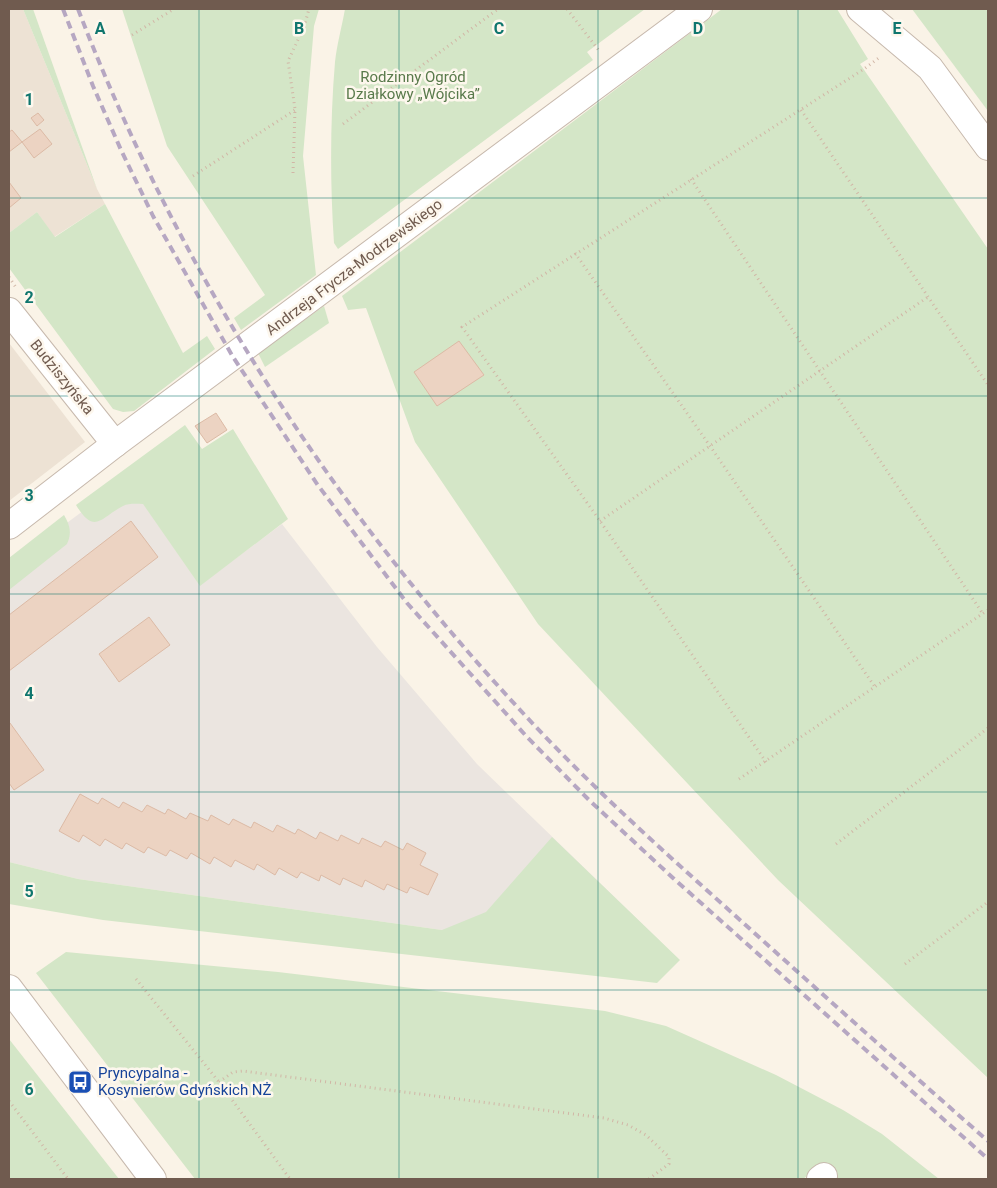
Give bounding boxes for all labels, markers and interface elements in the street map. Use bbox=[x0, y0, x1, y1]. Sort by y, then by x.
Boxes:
text: A bbox=[95, 19, 106, 38]
text: B bbox=[294, 19, 304, 38]
text: C bbox=[494, 19, 504, 38]
text: D bbox=[693, 19, 703, 38]
text: E bbox=[893, 19, 902, 38]
park label: Rodzinny Ogród Działkowy „Wójcika” bbox=[346, 68, 480, 103]
text: 1 bbox=[24, 90, 34, 109]
street label: Andrzeja Frycza-Modrzewskiego bbox=[262, 195, 446, 339]
text: 2 bbox=[24, 288, 34, 307]
street label: Budziszyńska bbox=[26, 336, 98, 418]
text: 3 bbox=[24, 486, 34, 505]
text: 4 bbox=[24, 684, 34, 703]
text: 5 bbox=[24, 882, 34, 901]
place label: Pryncypalna - Kosynierów Gdyńskich NŻ bbox=[98, 1064, 272, 1099]
bus stop icon: Pryncypalna - Kosynierów Gdyńskich NŻ bbox=[67, 1069, 93, 1095]
text: 6 bbox=[24, 1080, 34, 1099]

